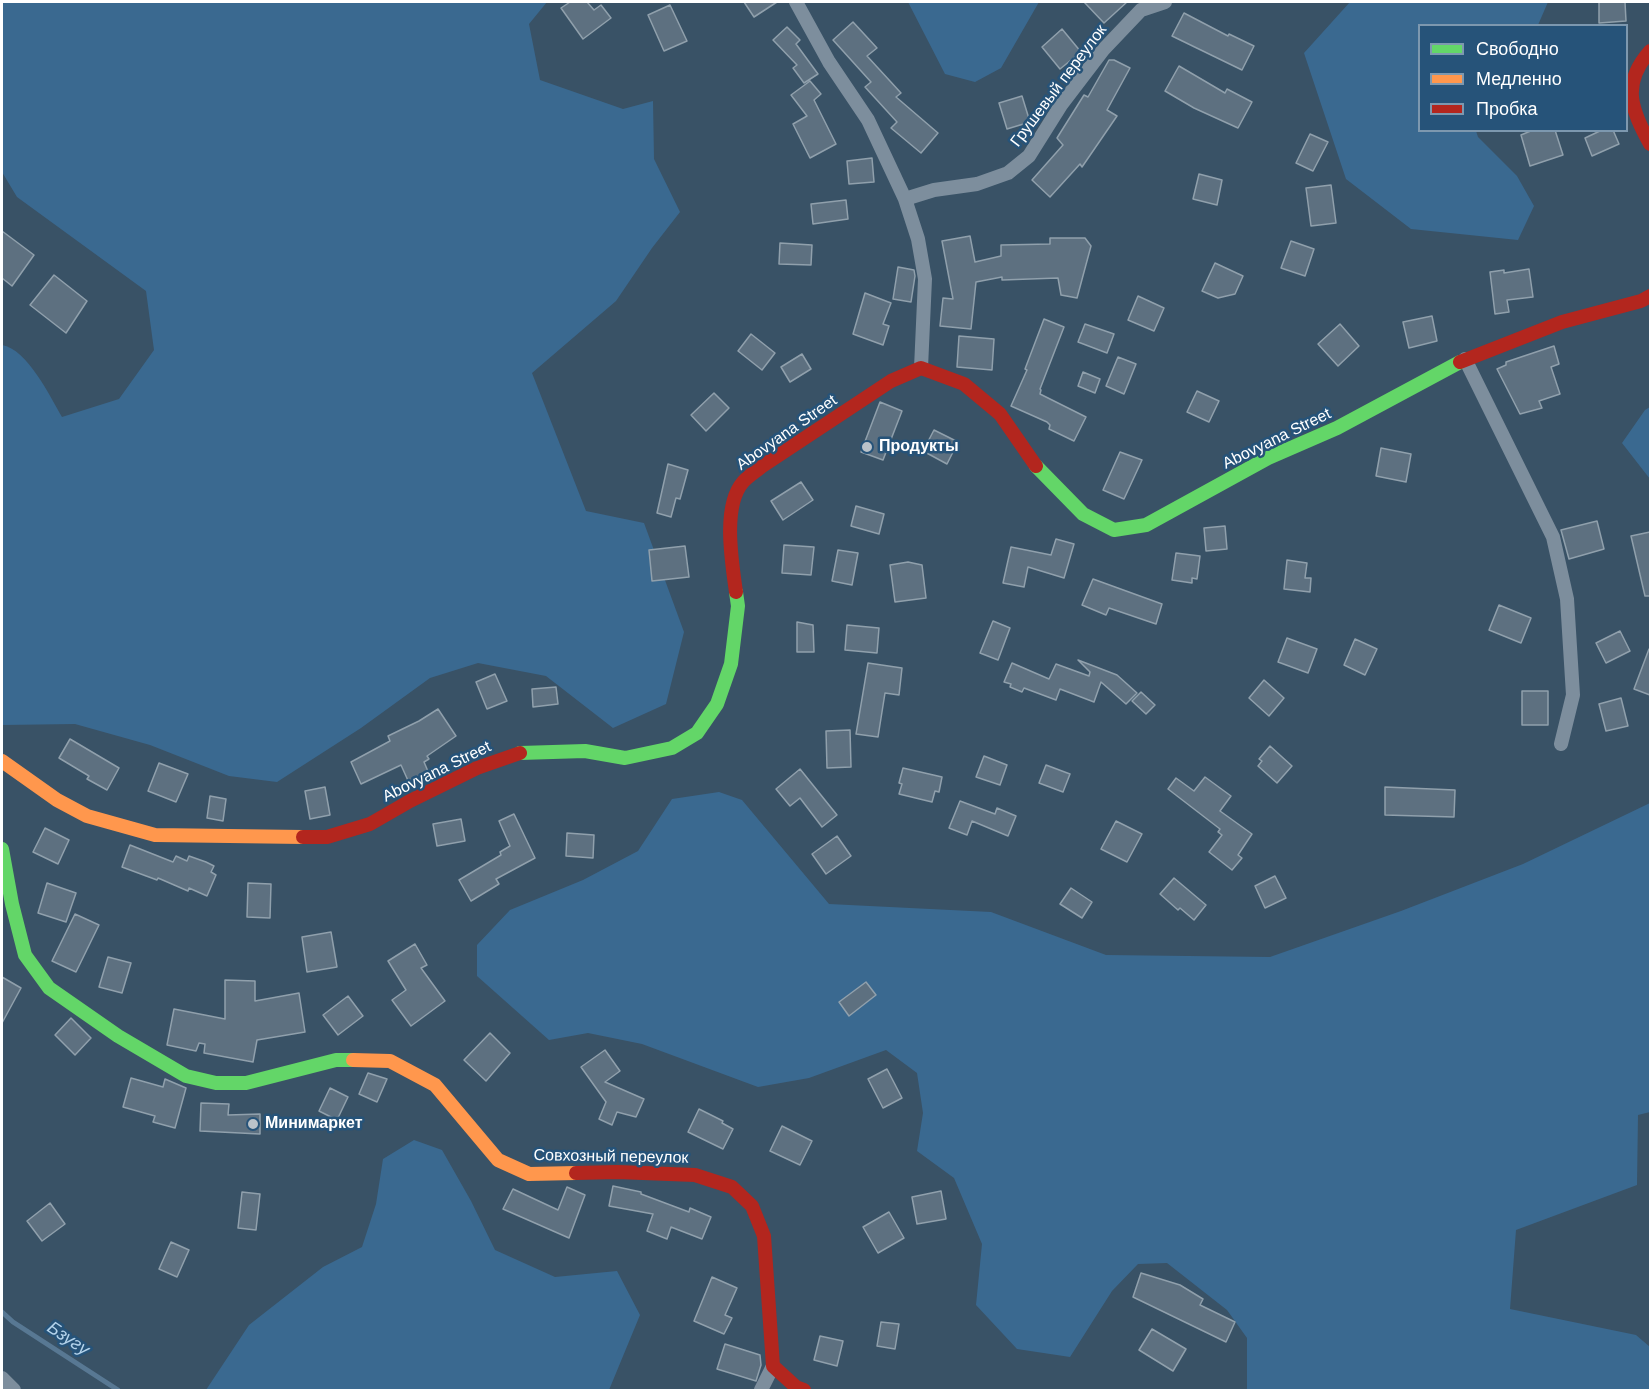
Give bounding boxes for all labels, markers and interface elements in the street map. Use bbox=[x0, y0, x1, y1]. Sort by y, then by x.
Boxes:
street label: Грушевый переулок bbox=[1007, 21, 1111, 151]
legend bbox=[1418, 24, 1628, 132]
text: Свободно bbox=[1476, 39, 1559, 59]
text: Медленно bbox=[1476, 69, 1562, 89]
text: Пробка bbox=[1476, 99, 1538, 119]
street label: Abovyana Street bbox=[733, 391, 841, 475]
street label: Abovyana Street bbox=[1220, 404, 1334, 474]
place label: Продукты bbox=[879, 437, 959, 457]
marker: Продукты bbox=[860, 440, 874, 454]
street label: Abovyana Street bbox=[380, 737, 494, 807]
place label: Минимаркет bbox=[265, 1114, 362, 1134]
marker: Минимаркет bbox=[246, 1117, 260, 1131]
street label: Совхозный переулок bbox=[533, 1146, 689, 1168]
water label: Бзугу bbox=[43, 1317, 93, 1361]

